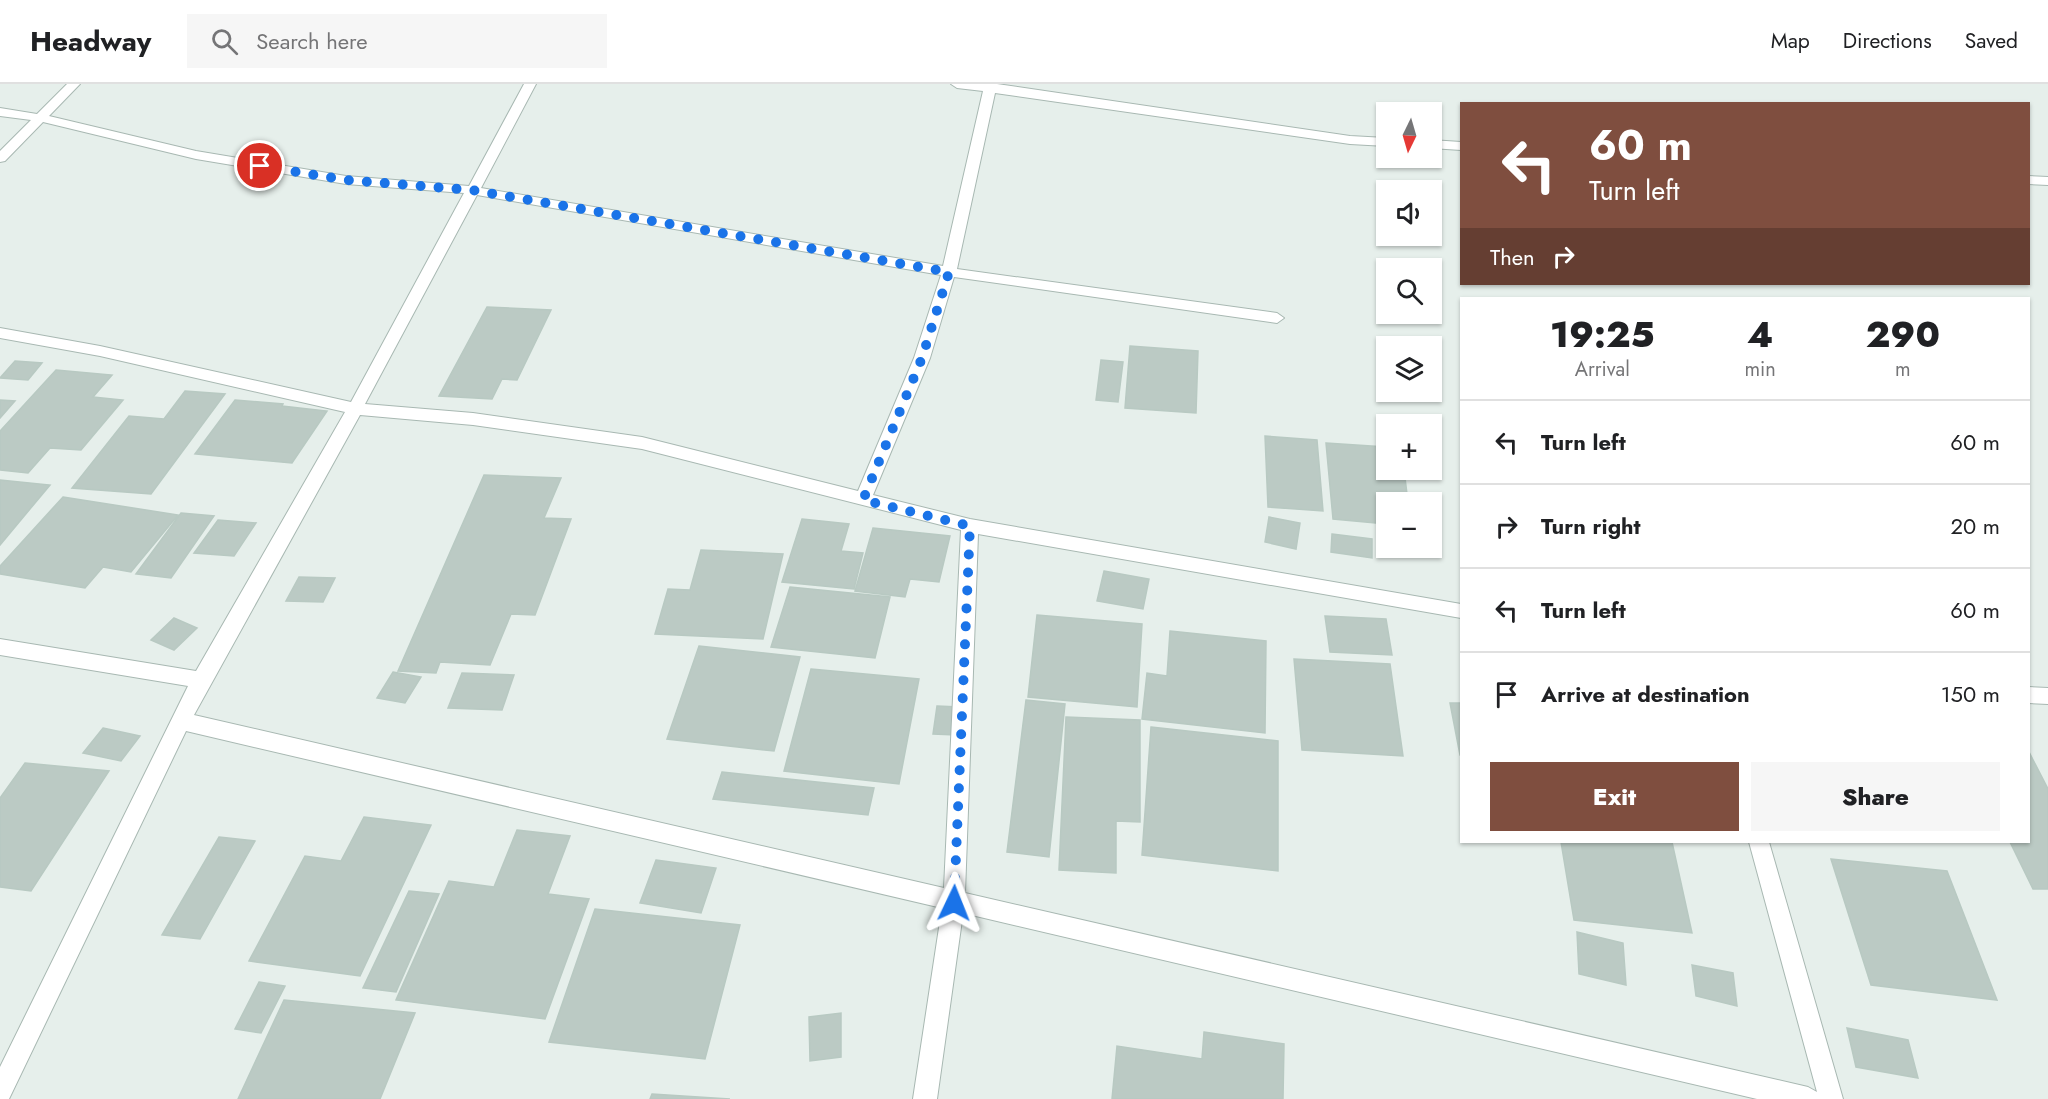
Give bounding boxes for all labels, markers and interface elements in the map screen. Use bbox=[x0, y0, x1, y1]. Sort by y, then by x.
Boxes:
search box bbox=[187, 14, 607, 68]
text: Headway bbox=[30, 21, 151, 62]
icon: search bbox=[208, 25, 241, 58]
text: Search here bbox=[256, 25, 368, 57]
text: Map bbox=[1771, 26, 1810, 56]
text: Directions bbox=[1843, 26, 1932, 56]
text: Saved bbox=[1965, 26, 2018, 56]
north arrow bbox=[1376, 102, 1442, 168]
map controls bbox=[1376, 102, 1442, 558]
text: 60 m bbox=[1589, 115, 1692, 176]
icon: left bbox=[1490, 126, 1568, 204]
pin bbox=[234, 140, 285, 191]
icon: arrive bbox=[243, 149, 276, 182]
text: Turn left bbox=[1589, 171, 1679, 210]
button: sound bbox=[1376, 180, 1442, 246]
icon: right bbox=[1547, 240, 1580, 273]
text: Then bbox=[1490, 241, 1535, 273]
button: search bbox=[1376, 258, 1442, 324]
text: 19:25 bbox=[1550, 308, 1655, 360]
text: 4 bbox=[1747, 308, 1773, 360]
text: 290 bbox=[1866, 308, 1940, 360]
button: layers bbox=[1376, 336, 1442, 402]
text: Arrival bbox=[1575, 355, 1630, 384]
text: min bbox=[1745, 355, 1776, 384]
text: m bbox=[1895, 355, 1911, 384]
button: + bbox=[1376, 414, 1442, 480]
icon: left bbox=[1490, 426, 1523, 459]
text: Turn left bbox=[1541, 426, 1626, 458]
text: 60 m bbox=[1950, 426, 2000, 458]
button: − bbox=[1376, 492, 1442, 558]
icon: right bbox=[1490, 510, 1523, 543]
text: Turn right bbox=[1541, 510, 1641, 542]
text: 20 m bbox=[1951, 510, 2000, 542]
icon: left bbox=[1490, 594, 1523, 627]
text: Turn left bbox=[1541, 594, 1626, 626]
text: 60 m bbox=[1950, 594, 2000, 626]
icon: arrive bbox=[1490, 678, 1523, 711]
text: Arrive at destination bbox=[1541, 678, 1750, 710]
text: 150 m bbox=[1941, 678, 2000, 710]
button: Exit bbox=[1490, 762, 1739, 831]
button: Share bbox=[1751, 762, 2000, 831]
position arrow bbox=[922, 871, 986, 935]

